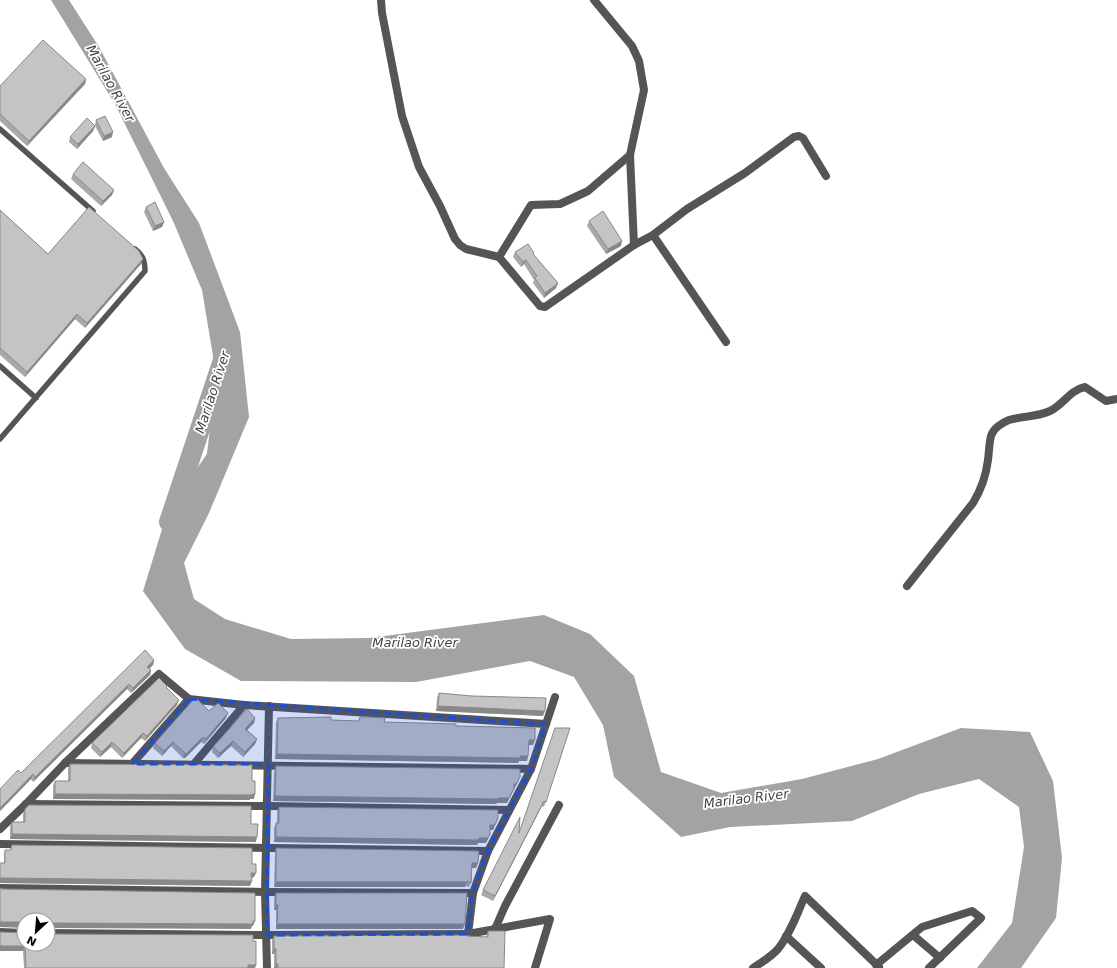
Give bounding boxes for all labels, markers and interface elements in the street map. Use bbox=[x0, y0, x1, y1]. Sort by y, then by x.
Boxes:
water label: Marilao River bbox=[83, 42, 139, 126]
water label: Marilao River bbox=[192, 348, 233, 435]
water label: Marilao River bbox=[372, 635, 459, 650]
water label: Marilao River bbox=[703, 786, 791, 811]
north arrow bbox=[16, 912, 56, 952]
text: N bbox=[25, 933, 39, 948]

